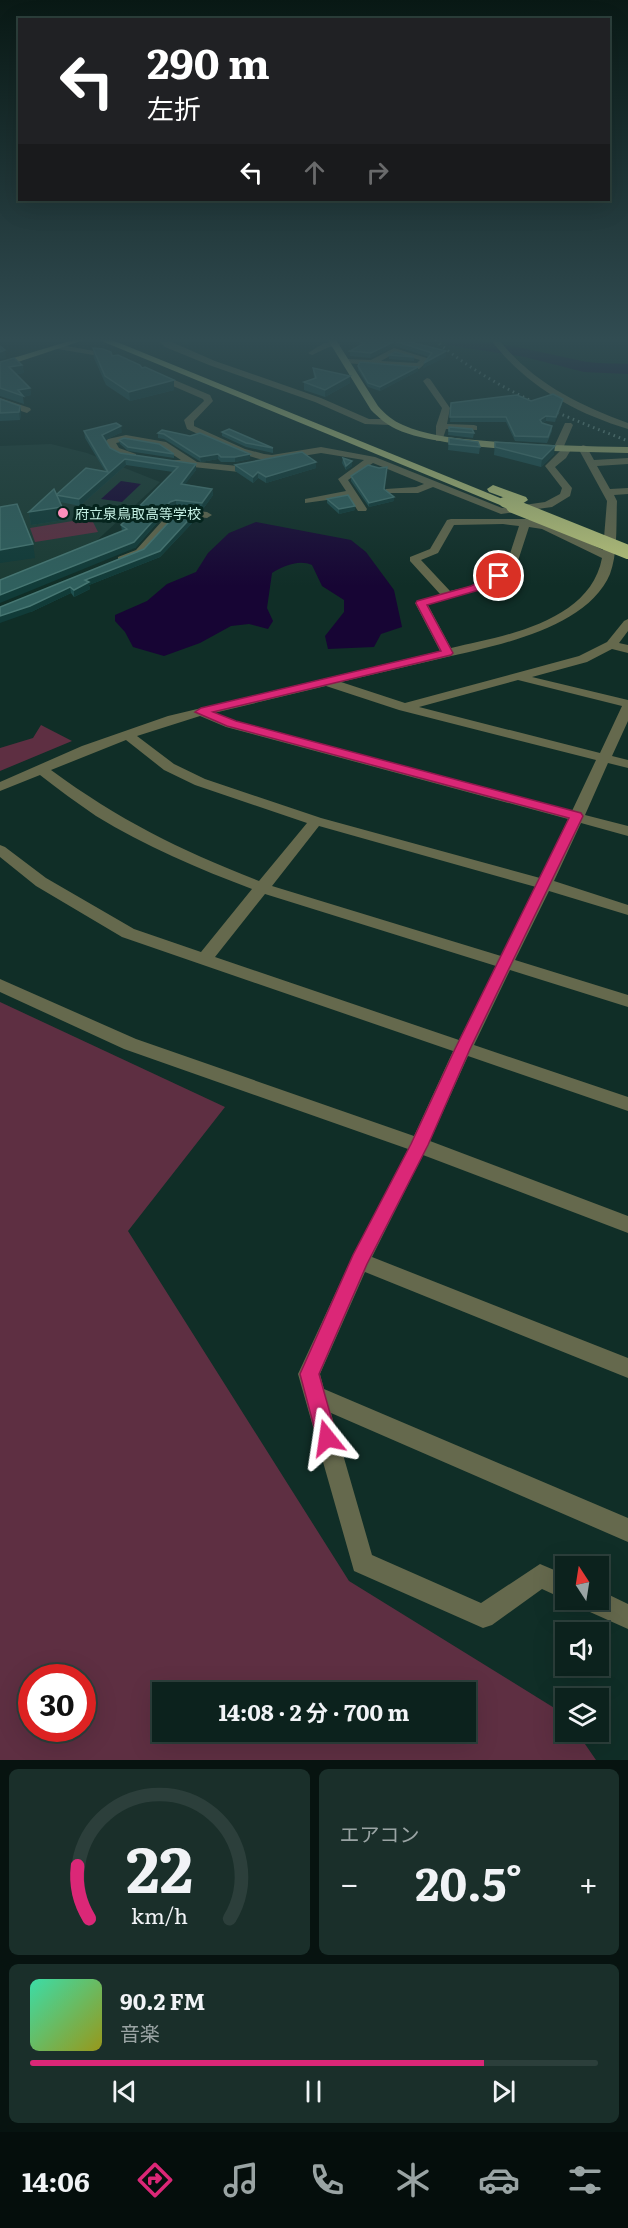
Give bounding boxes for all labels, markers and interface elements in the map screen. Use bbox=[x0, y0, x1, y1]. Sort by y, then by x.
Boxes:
text: 290 m bbox=[147, 30, 270, 92]
icon: left bbox=[48, 42, 126, 120]
text: 左折 bbox=[147, 87, 201, 127]
icon: left bbox=[235, 156, 268, 189]
icon: ahead bbox=[298, 156, 331, 189]
icon: right bbox=[361, 156, 394, 189]
place label: 府立泉鳥取高等学校 bbox=[75, 503, 201, 523]
marker: 府立泉鳥取高等学校 bbox=[56, 506, 70, 520]
pin bbox=[473, 550, 524, 601]
icon: arrive bbox=[482, 559, 515, 592]
position arrow bbox=[295, 1406, 359, 1470]
north arrow bbox=[555, 1556, 609, 1610]
map controls bbox=[555, 1556, 609, 1742]
button: sound bbox=[555, 1622, 609, 1676]
speed limit sign: 30 bbox=[18, 1664, 96, 1742]
button: layers bbox=[555, 1688, 609, 1742]
text: 14:08 · 2 分 · 700 m bbox=[219, 1695, 409, 1728]
text: エアコン bbox=[340, 1818, 420, 1848]
text: 22 bbox=[126, 1820, 193, 1912]
text: 20.5° bbox=[415, 1848, 522, 1915]
text: − bbox=[340, 1857, 359, 1906]
text: + bbox=[579, 1857, 598, 1906]
text: km/h bbox=[131, 1899, 188, 1931]
text: 90.2 FM bbox=[120, 1984, 205, 2017]
text: 音楽 bbox=[120, 2017, 160, 2047]
icon: previous bbox=[108, 2075, 141, 2108]
icon: pause bbox=[297, 2075, 330, 2108]
icon: next bbox=[487, 2075, 520, 2108]
icon: directions bbox=[134, 2159, 176, 2201]
icon: music bbox=[220, 2159, 262, 2201]
icon: phone bbox=[306, 2159, 348, 2201]
icon: climate bbox=[392, 2159, 434, 2201]
icon: car bbox=[478, 2159, 520, 2201]
icon: filters bbox=[564, 2159, 606, 2201]
text: 14:06 bbox=[22, 2160, 90, 2200]

